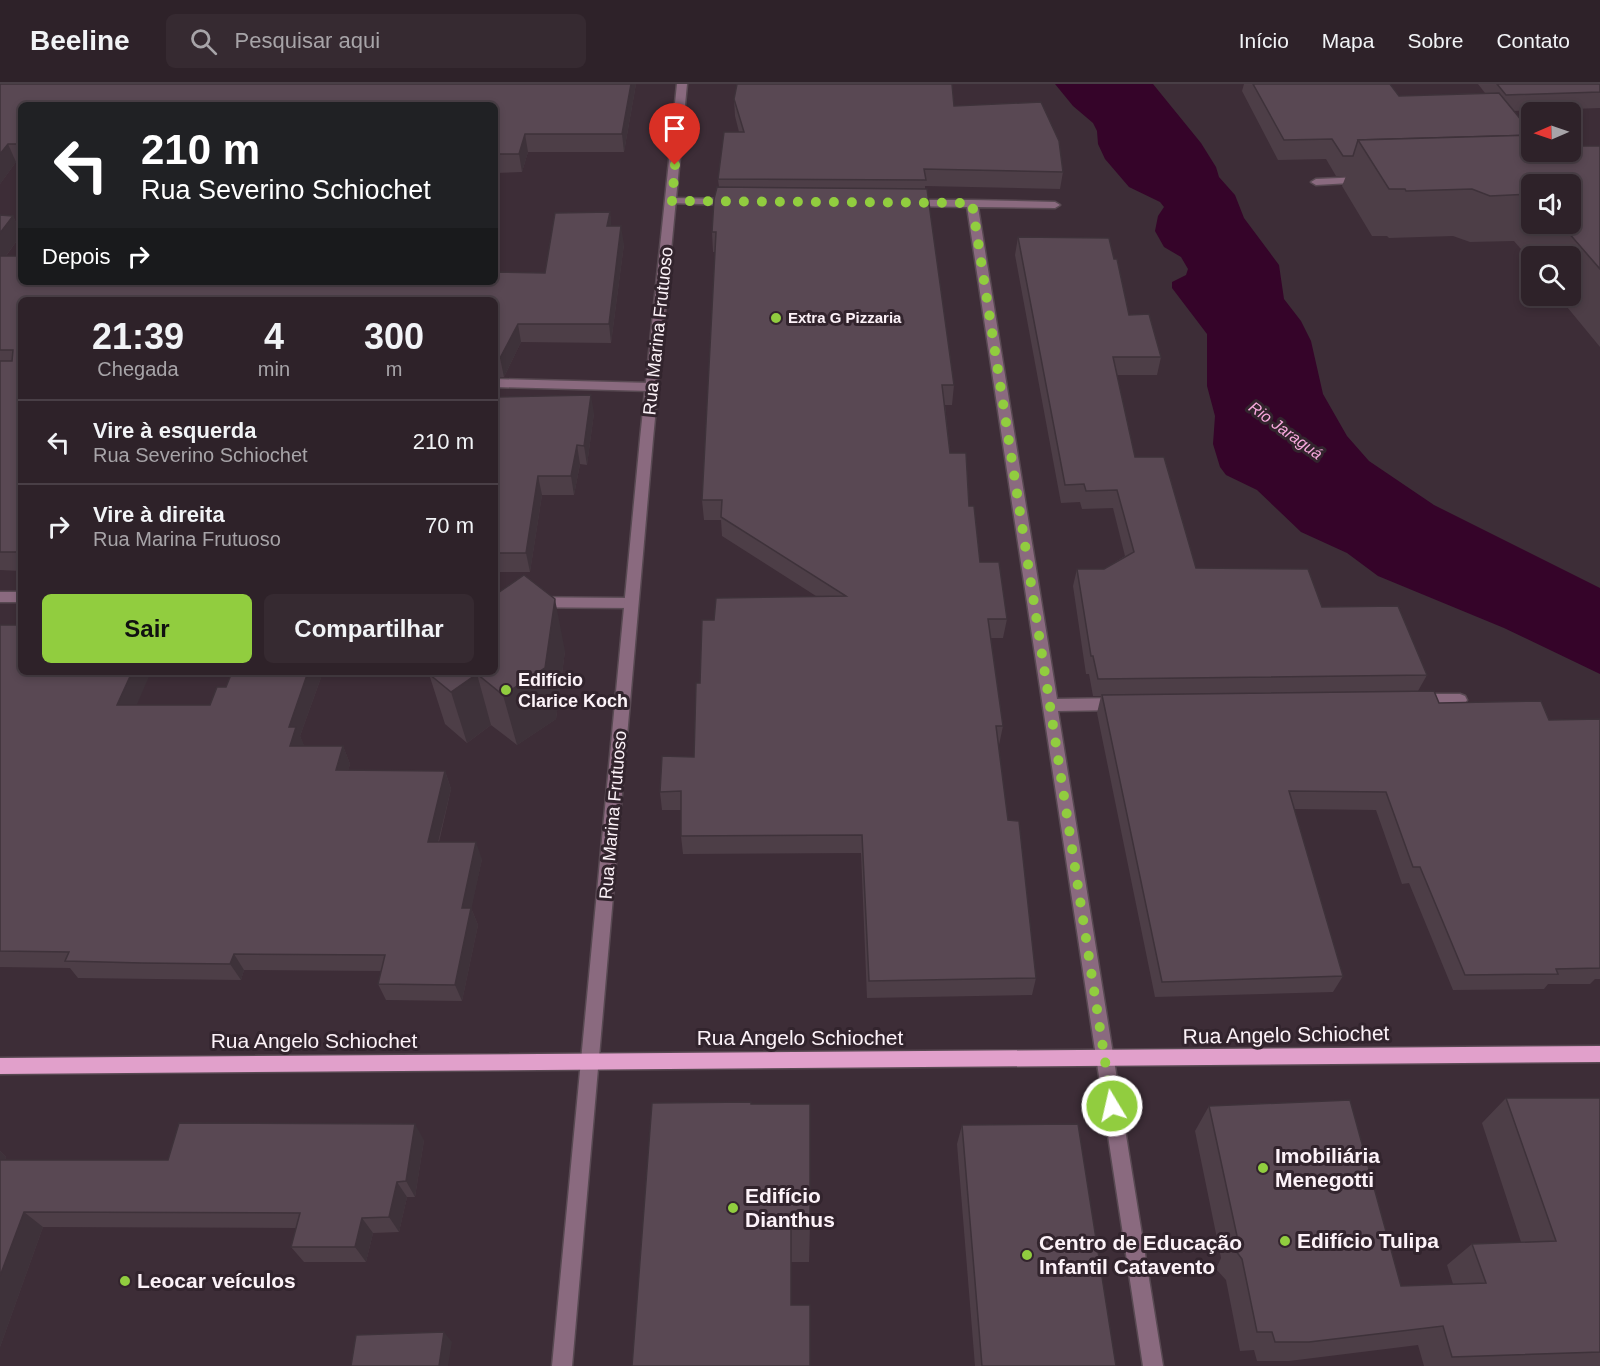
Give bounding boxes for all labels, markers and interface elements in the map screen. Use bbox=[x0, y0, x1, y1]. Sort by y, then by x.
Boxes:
search box bbox=[166, 14, 586, 68]
text: Beeline bbox=[30, 25, 130, 56]
icon: search bbox=[187, 25, 220, 58]
text: Pesquisar aqui bbox=[235, 28, 380, 53]
text: Início bbox=[1239, 29, 1289, 52]
text: Mapa bbox=[1322, 29, 1374, 52]
text: Sobre bbox=[1407, 29, 1463, 52]
text: Contato bbox=[1496, 29, 1570, 52]
north arrow bbox=[1521, 102, 1581, 162]
map controls bbox=[1521, 102, 1581, 306]
pin bbox=[649, 103, 700, 165]
icon: arrive bbox=[658, 112, 691, 145]
icon: left bbox=[42, 126, 120, 204]
text: 210 m bbox=[141, 126, 260, 173]
button: sound bbox=[1521, 174, 1581, 234]
text: Rua Severino Schiochet bbox=[141, 175, 431, 205]
icon: right bbox=[122, 240, 155, 273]
text: Depois bbox=[42, 244, 110, 269]
street label: Rua Marina Frutuoso bbox=[639, 246, 677, 416]
button: search bbox=[1521, 246, 1581, 306]
place label: Extra G Pizzaria bbox=[788, 309, 902, 326]
marker: Extra G Pizzaria bbox=[769, 311, 783, 325]
text: 21:39 bbox=[92, 316, 184, 357]
text: 4 bbox=[264, 316, 284, 357]
text: 300 bbox=[364, 316, 424, 357]
text: Chegada bbox=[97, 358, 179, 380]
text: min bbox=[258, 358, 290, 380]
text: m bbox=[386, 358, 402, 380]
water label: Rio Jaraguá bbox=[1246, 398, 1326, 463]
text: Vire à esquerda bbox=[93, 418, 256, 443]
icon: left bbox=[42, 426, 75, 459]
text: 210 m bbox=[413, 429, 474, 454]
text: Rua Severino Schiochet bbox=[93, 444, 308, 466]
text: Vire à direita bbox=[93, 502, 225, 527]
icon: right bbox=[42, 510, 75, 543]
text: 70 m bbox=[425, 513, 474, 538]
text: Rua Marina Frutuoso bbox=[93, 528, 281, 550]
button: Sair bbox=[42, 594, 252, 663]
button: Compartilhar bbox=[264, 594, 474, 663]
place label: Edifício Clarice Koch bbox=[518, 670, 628, 711]
marker: Edifício Clarice Koch bbox=[499, 683, 513, 697]
street label: Rua Marina Frutuoso bbox=[596, 730, 630, 900]
street label: Rua Angelo Schiochet bbox=[1182, 1021, 1390, 1048]
street label: Rua Angelo Schiochet bbox=[697, 1026, 903, 1049]
street label: Rua Angelo Schiochet bbox=[211, 1029, 417, 1052]
position arrow bbox=[1080, 1074, 1144, 1138]
place label: Imobiliária Menegotti bbox=[1275, 1144, 1380, 1191]
marker: Imobiliária Menegotti bbox=[1256, 1161, 1270, 1175]
place label: Edifício Dianthus bbox=[745, 1184, 835, 1231]
marker: Edifício Dianthus bbox=[726, 1201, 740, 1215]
place label: Edifício Tulipa bbox=[1297, 1229, 1439, 1252]
place label: Centro de Educação Infantil Catavento bbox=[1039, 1231, 1242, 1278]
marker: Edifício Tulipa bbox=[1278, 1234, 1292, 1248]
marker: Centro de Educação Infantil Catavento bbox=[1020, 1248, 1034, 1262]
place label: Leocar veículos bbox=[137, 1269, 296, 1292]
marker: Leocar veículos bbox=[118, 1274, 132, 1288]

